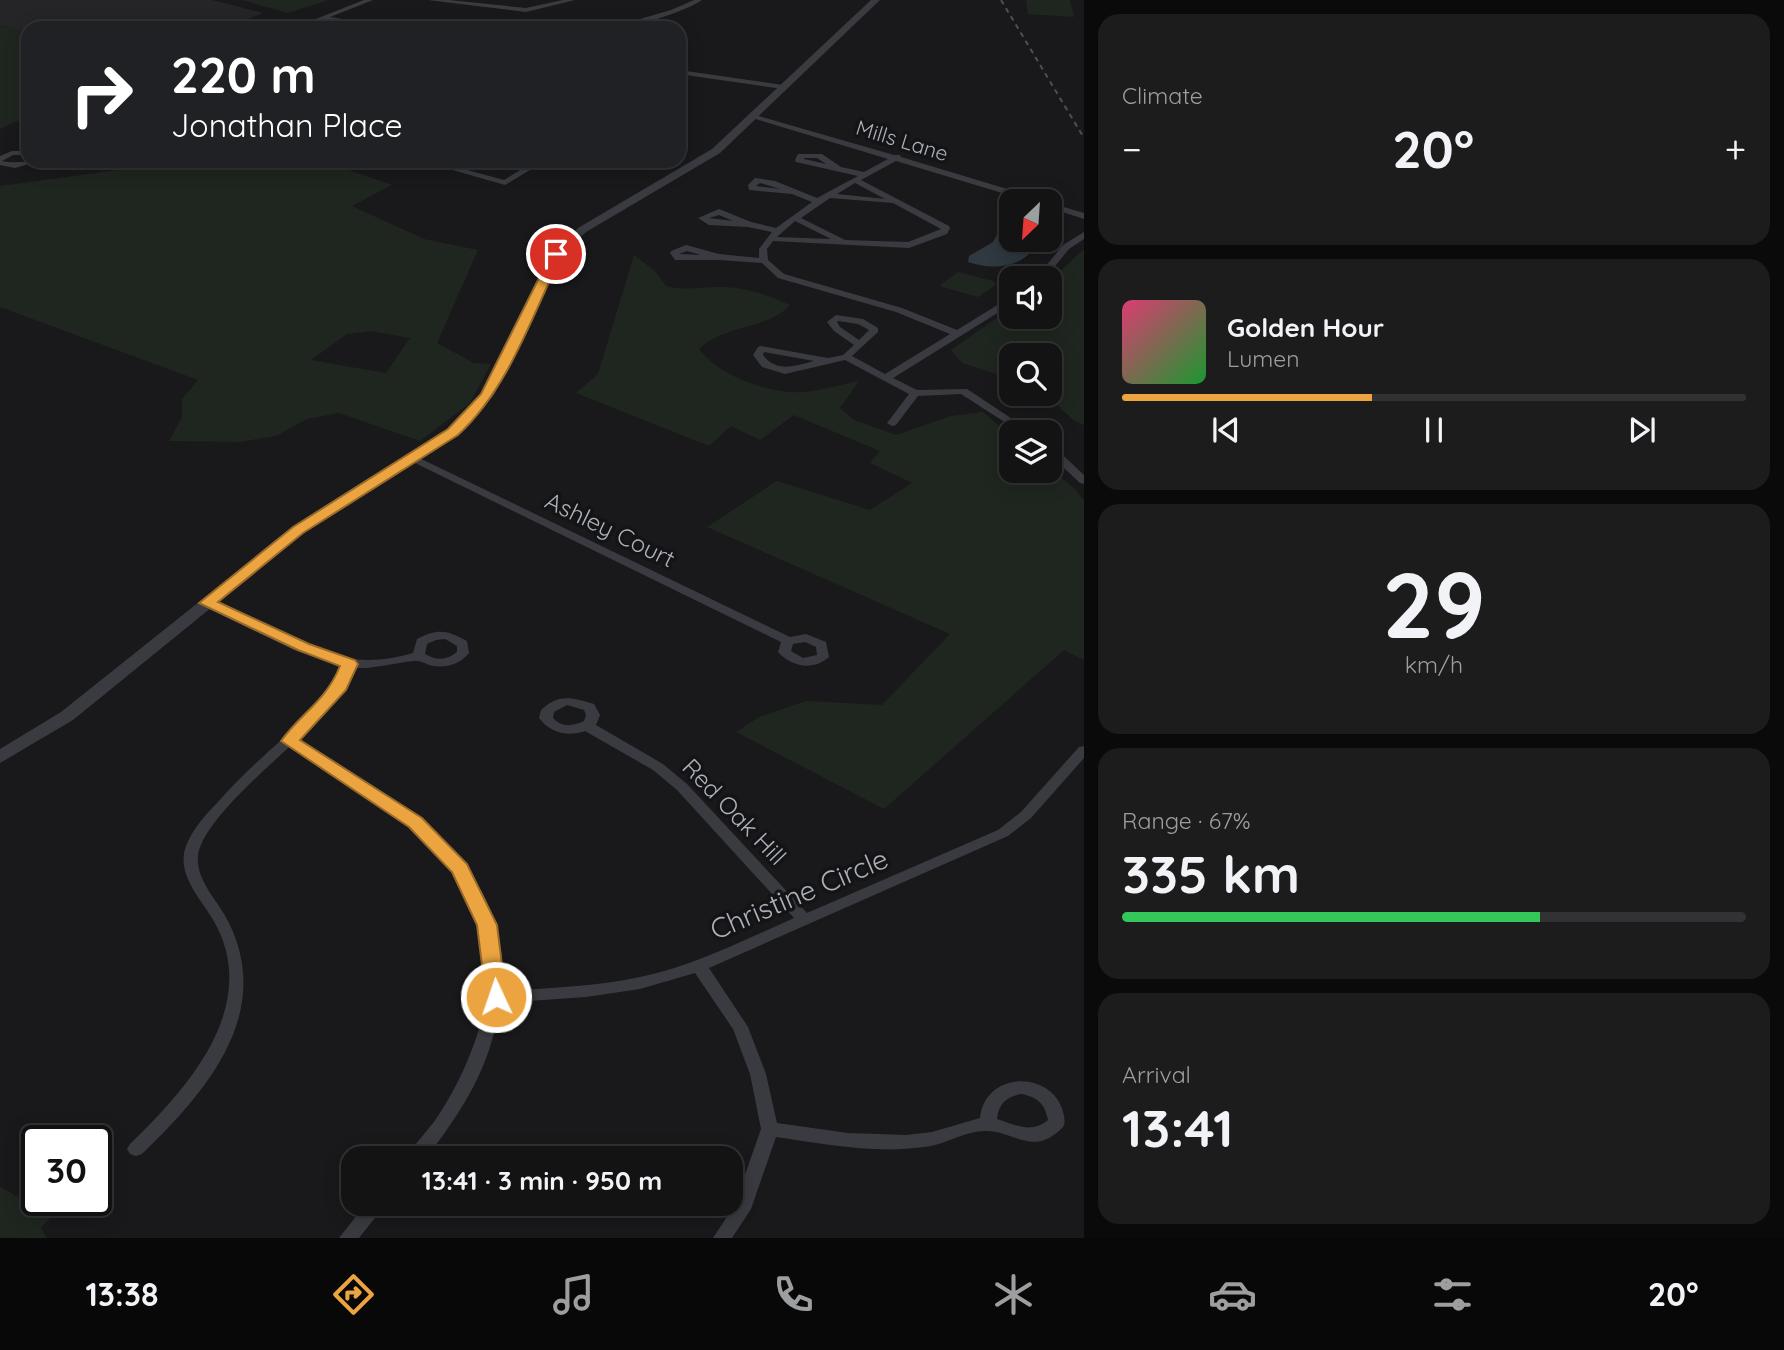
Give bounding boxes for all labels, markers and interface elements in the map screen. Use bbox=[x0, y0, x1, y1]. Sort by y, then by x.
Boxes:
text: 220 m bbox=[171, 44, 316, 105]
icon: right bbox=[56, 49, 147, 140]
text: Climate bbox=[1122, 81, 1203, 110]
text: Jonathan Place bbox=[171, 105, 403, 145]
street label: Mills Lane bbox=[853, 114, 952, 166]
text: 20° bbox=[1392, 116, 1474, 181]
text: − bbox=[1122, 125, 1142, 173]
text: + bbox=[1725, 125, 1746, 173]
north arrow bbox=[999, 189, 1062, 252]
map controls bbox=[999, 189, 1062, 483]
pin bbox=[526, 224, 586, 284]
icon: arrive bbox=[537, 235, 575, 273]
button: sound bbox=[999, 266, 1062, 329]
text: Golden Hour bbox=[1227, 311, 1384, 344]
button: search bbox=[999, 343, 1062, 406]
text: Lumen bbox=[1227, 344, 1300, 373]
icon: previous bbox=[1207, 411, 1245, 449]
icon: pause bbox=[1415, 411, 1453, 449]
icon: next bbox=[1623, 411, 1661, 449]
button: layers bbox=[999, 420, 1062, 483]
street label: Ashley Court bbox=[541, 485, 680, 573]
text: 29 bbox=[1382, 547, 1486, 661]
text: km/h bbox=[1405, 650, 1463, 679]
street label: Red Oak Hill bbox=[677, 752, 793, 871]
text: Range · 67% bbox=[1122, 806, 1251, 835]
street label: Christine Circle bbox=[704, 840, 893, 947]
text: 335 km bbox=[1122, 841, 1300, 906]
position arrow bbox=[459, 960, 533, 1034]
text: Arrival bbox=[1122, 1060, 1191, 1089]
text: 13:41 bbox=[1122, 1095, 1234, 1160]
speed limit sign: 30 bbox=[21, 1125, 112, 1216]
text: 13:41 · 3 min · 950 m bbox=[422, 1164, 662, 1197]
icon: directions bbox=[329, 1270, 378, 1319]
icon: music bbox=[549, 1270, 598, 1319]
icon: phone bbox=[769, 1270, 818, 1319]
icon: climate bbox=[989, 1270, 1038, 1319]
icon: car bbox=[1208, 1270, 1257, 1319]
icon: filters bbox=[1428, 1270, 1477, 1319]
text: 13:38 bbox=[85, 1274, 158, 1314]
text: 20° bbox=[1648, 1274, 1699, 1314]

